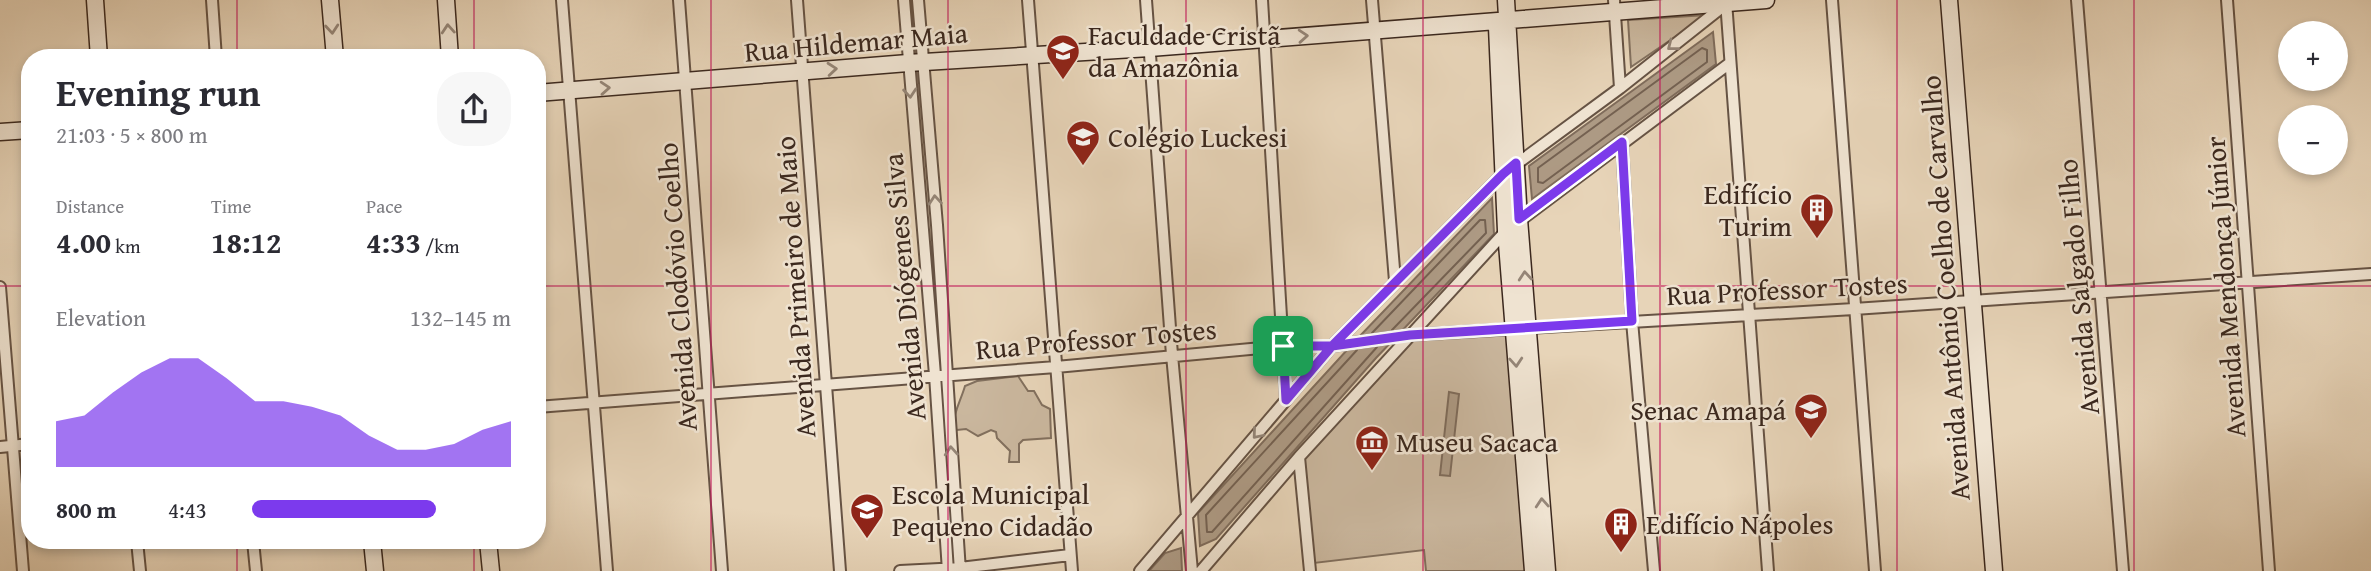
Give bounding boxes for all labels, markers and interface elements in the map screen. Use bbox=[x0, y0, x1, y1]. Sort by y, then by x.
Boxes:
street label: Rua Hildemar Maia bbox=[743, 11, 970, 72]
place label: Faculdade Cristã da Amazônia bbox=[1088, 14, 1281, 87]
map controls bbox=[2278, 21, 2348, 175]
button: + bbox=[2278, 21, 2348, 91]
one-way arrow bbox=[441, 23, 456, 34]
one-way arrow bbox=[324, 24, 339, 35]
one-way arrow bbox=[1298, 29, 1309, 44]
school or university icon: Faculdade Cristã da Amazônia bbox=[1044, 32, 1082, 81]
one-way arrow bbox=[1668, 38, 1680, 51]
one-way arrow bbox=[827, 62, 838, 77]
text: Evening run bbox=[56, 64, 260, 120]
button: share bbox=[437, 72, 511, 146]
street label: Avenida Antônio Coelho de Carvalho bbox=[1909, 74, 1980, 502]
one-way arrow bbox=[600, 81, 611, 96]
one-way arrow bbox=[903, 87, 918, 98]
button: − bbox=[2278, 105, 2348, 175]
place label: Colégio Luckesi bbox=[1108, 116, 1287, 157]
text: 21:03 · 5 × 800 m bbox=[56, 118, 208, 151]
school or university icon: Colégio Luckesi bbox=[1064, 118, 1102, 167]
street label: Avenida Primeiro de Maio bbox=[764, 135, 825, 439]
street label: Avenida Mendonça Júnior bbox=[2193, 135, 2255, 439]
street label: Avenida Clodóvio Coelho bbox=[646, 141, 707, 433]
street label: Avenida Diógenes Silva bbox=[871, 151, 936, 422]
street label: Avenida Salgado Filho bbox=[2046, 157, 2109, 417]
place label: Edifício Turim bbox=[1704, 173, 1792, 246]
building icon: Edifício Turim bbox=[1798, 191, 1836, 240]
text: Distance bbox=[56, 192, 124, 220]
text: Time bbox=[211, 192, 251, 220]
text: Pace bbox=[366, 192, 403, 220]
one-way arrow bbox=[928, 194, 943, 205]
text: 4.00 bbox=[56, 220, 111, 264]
text: 18:12 bbox=[211, 220, 282, 264]
text: 4:33 bbox=[366, 220, 421, 264]
text: km bbox=[111, 232, 140, 260]
text: /km bbox=[421, 232, 459, 260]
street label: Rua Professor Tostes bbox=[1665, 262, 1909, 315]
one-way arrow bbox=[1518, 270, 1533, 281]
text: Elevation bbox=[56, 301, 146, 334]
text: 132–145 m bbox=[410, 301, 511, 334]
street label: Rua Professor Tostes bbox=[974, 308, 1218, 369]
pin bbox=[1253, 316, 1313, 376]
icon: arrive bbox=[1264, 327, 1302, 365]
one-way arrow bbox=[1508, 357, 1523, 368]
place label: Senac Amapá bbox=[1630, 389, 1787, 430]
school or university icon: Senac Amapá bbox=[1792, 391, 1830, 440]
place label: Museu Sacaca bbox=[1396, 421, 1559, 462]
museum icon: Museu Sacaca bbox=[1353, 423, 1391, 472]
one-way arrow bbox=[1253, 426, 1265, 439]
one-way arrow bbox=[944, 446, 959, 457]
place label: Escola Municipal Pequeno Cidadão bbox=[892, 473, 1093, 546]
school or university icon: Escola Municipal Pequeno Cidadão bbox=[848, 491, 886, 540]
text: 800 m bbox=[56, 493, 117, 526]
text: 4:43 bbox=[168, 493, 207, 526]
one-way arrow bbox=[1535, 497, 1550, 508]
place label: Edifício Nápoles bbox=[1646, 503, 1834, 544]
building icon: Edifício Nápoles bbox=[1602, 505, 1640, 554]

